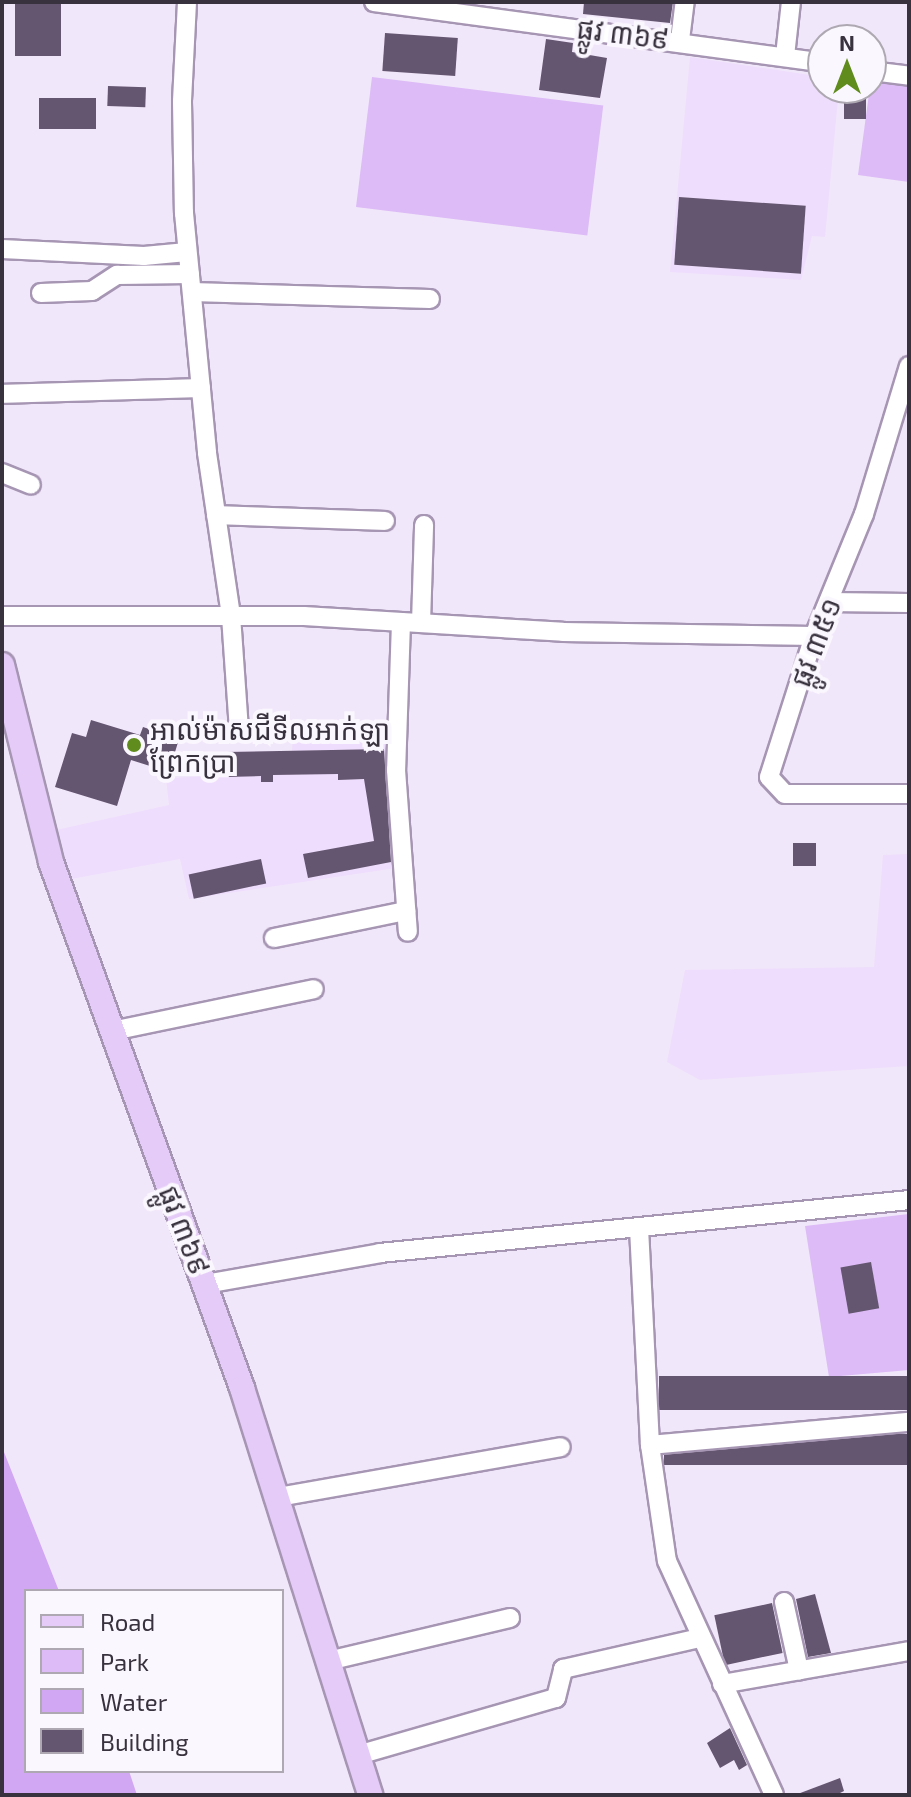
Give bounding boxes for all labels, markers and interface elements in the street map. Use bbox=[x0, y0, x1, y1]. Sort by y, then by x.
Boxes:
street label: ផ្លូវ ៣៦៩ bbox=[575, 11, 671, 55]
north arrow bbox=[807, 24, 887, 104]
text: N bbox=[839, 29, 855, 55]
street label: ផ្លូវ ៣៥១ bbox=[783, 593, 847, 691]
place label: អាល់ម៉ាសជីទីលអាក់ឡា ព្រែកប្រា bbox=[150, 712, 390, 778]
marker: អាល់ម៉ាសជីទីលអាក់ឡា ព្រែកប្រា bbox=[125, 736, 143, 754]
street label: ផ្លូវ ៣៦៩ bbox=[153, 1181, 217, 1279]
legend bbox=[24, 1589, 284, 1773]
text: Road bbox=[100, 1607, 155, 1636]
text: Park bbox=[100, 1647, 149, 1676]
text: Water bbox=[100, 1687, 167, 1716]
text: Building bbox=[100, 1727, 189, 1756]

